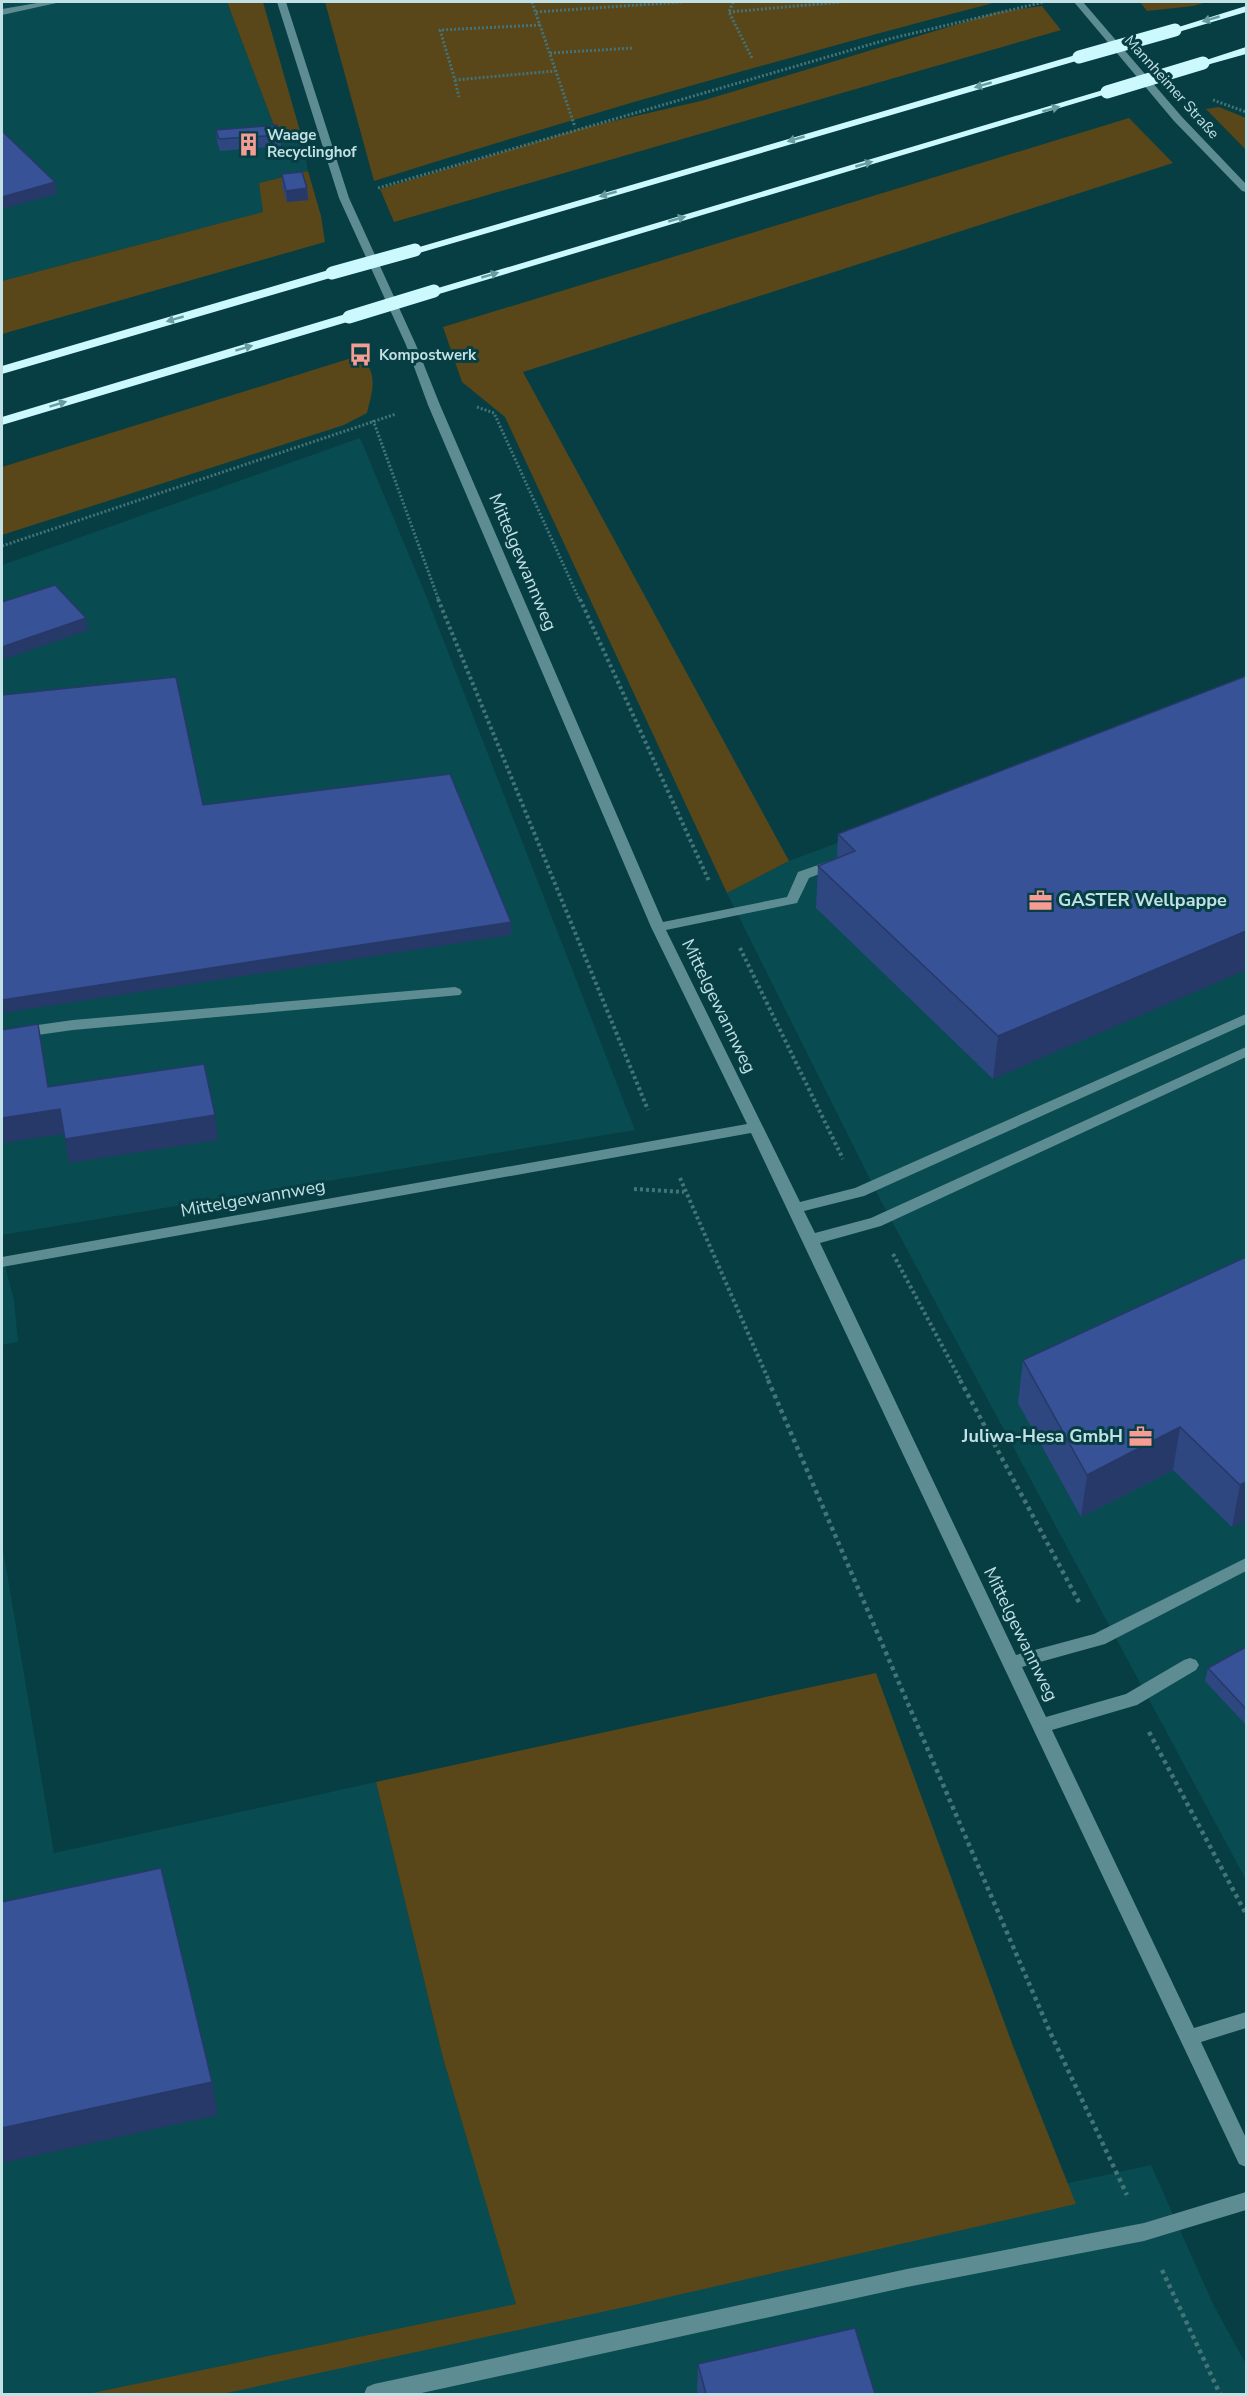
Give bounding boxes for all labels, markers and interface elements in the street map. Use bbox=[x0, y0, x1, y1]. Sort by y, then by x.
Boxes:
one-way arrow bbox=[1202, 15, 1220, 24]
street label: Mannheimer Straße bbox=[1120, 31, 1224, 143]
one-way arrow bbox=[974, 81, 992, 90]
one-way arrow bbox=[1042, 104, 1060, 113]
place label: Waage Recyclinghof bbox=[267, 125, 357, 162]
building icon: Waage Recyclinghof bbox=[236, 131, 262, 157]
one-way arrow bbox=[786, 135, 805, 145]
one-way arrow bbox=[855, 159, 873, 168]
one-way arrow bbox=[599, 190, 617, 199]
one-way arrow bbox=[668, 214, 686, 224]
one-way arrow bbox=[481, 270, 499, 279]
one-way arrow bbox=[166, 315, 184, 324]
bus stop icon: Kompostwerk bbox=[348, 342, 374, 368]
one-way arrow bbox=[235, 343, 253, 352]
place label: Kompostwerk bbox=[379, 345, 477, 365]
one-way arrow bbox=[49, 399, 67, 408]
street label: Mittelgewannweg bbox=[483, 490, 563, 634]
office icon: GASTER Wellpappe bbox=[1027, 887, 1053, 913]
place label: GASTER Wellpappe bbox=[1058, 888, 1227, 912]
street label: Mittelgewannweg bbox=[676, 935, 762, 1077]
street label: Mittelgewannweg bbox=[179, 1173, 327, 1223]
office icon: Juliwa-Hesa GmbH bbox=[1128, 1423, 1154, 1449]
place label: Juliwa-Hesa GmbH bbox=[961, 1424, 1123, 1448]
street label: Mittelgewannweg bbox=[978, 1563, 1064, 1705]

